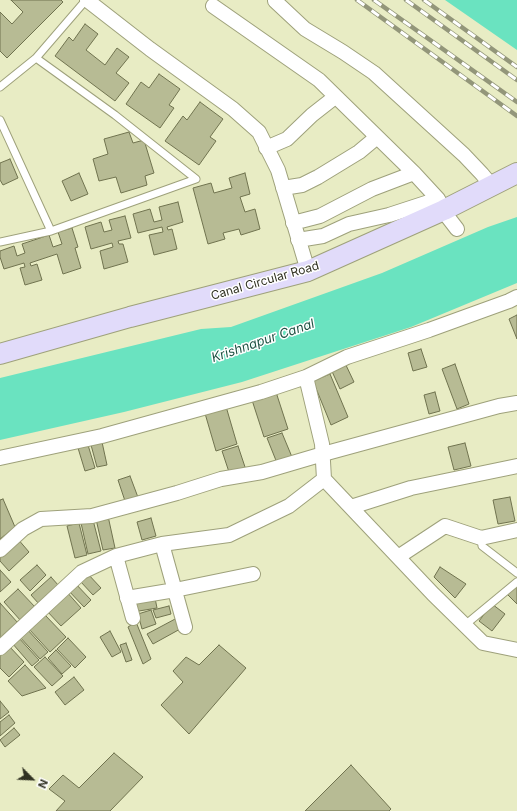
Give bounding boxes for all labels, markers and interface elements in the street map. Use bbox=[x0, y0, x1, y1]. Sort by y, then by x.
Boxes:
street label: Canal Circular Road bbox=[209, 259, 321, 303]
water label: Krishnapur Canal bbox=[210, 316, 316, 366]
north arrow bbox=[12, 759, 52, 799]
text: N bbox=[35, 777, 51, 791]

